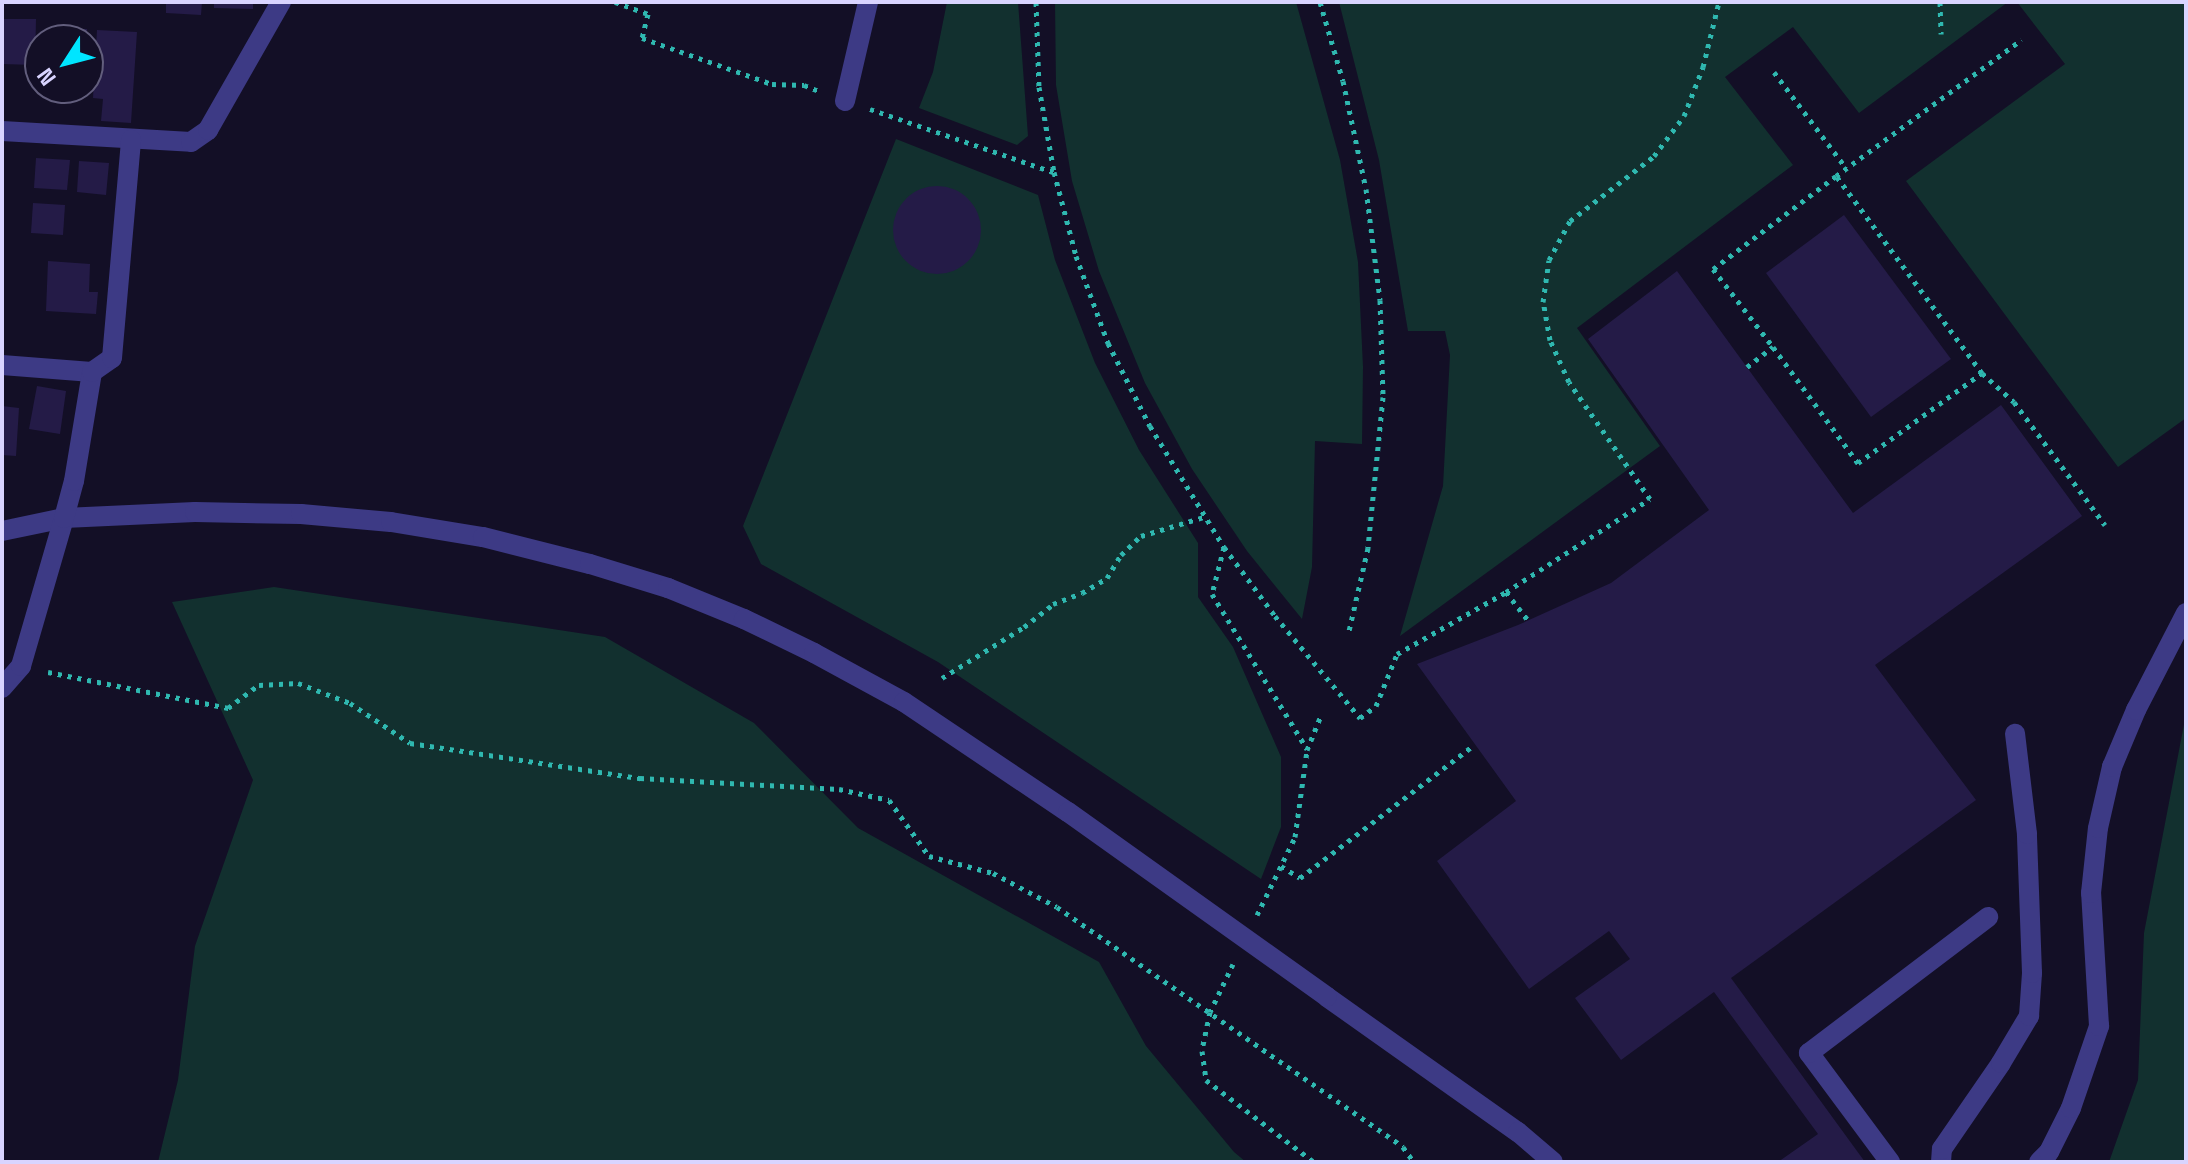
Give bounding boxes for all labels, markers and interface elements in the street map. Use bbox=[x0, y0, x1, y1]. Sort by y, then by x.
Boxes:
north arrow bbox=[24, 24, 104, 104]
text: N bbox=[31, 63, 62, 91]

